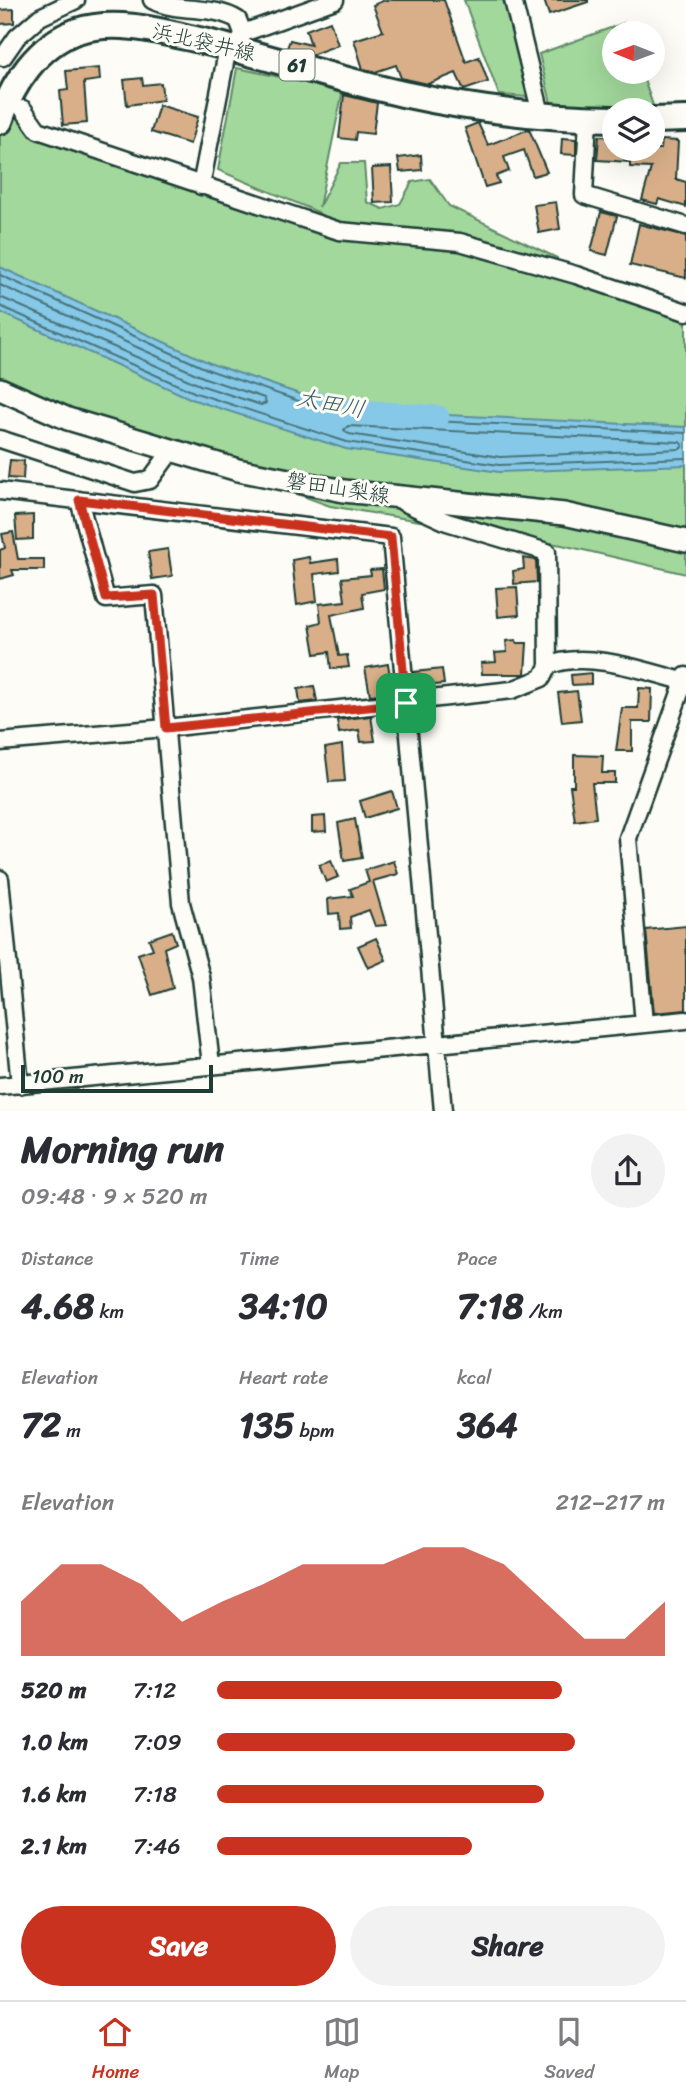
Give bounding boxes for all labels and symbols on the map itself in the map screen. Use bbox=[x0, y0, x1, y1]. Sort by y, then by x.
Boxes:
street label: 浜北袋井線 bbox=[149, 12, 259, 72]
north arrow bbox=[602, 21, 665, 84]
road number: 61 bbox=[280, 50, 314, 80]
water label: 太田川 bbox=[293, 377, 369, 430]
street label: 磐田山梨線 bbox=[283, 461, 393, 515]
pin bbox=[376, 673, 436, 733]
scale bar bbox=[21, 1062, 214, 1094]

